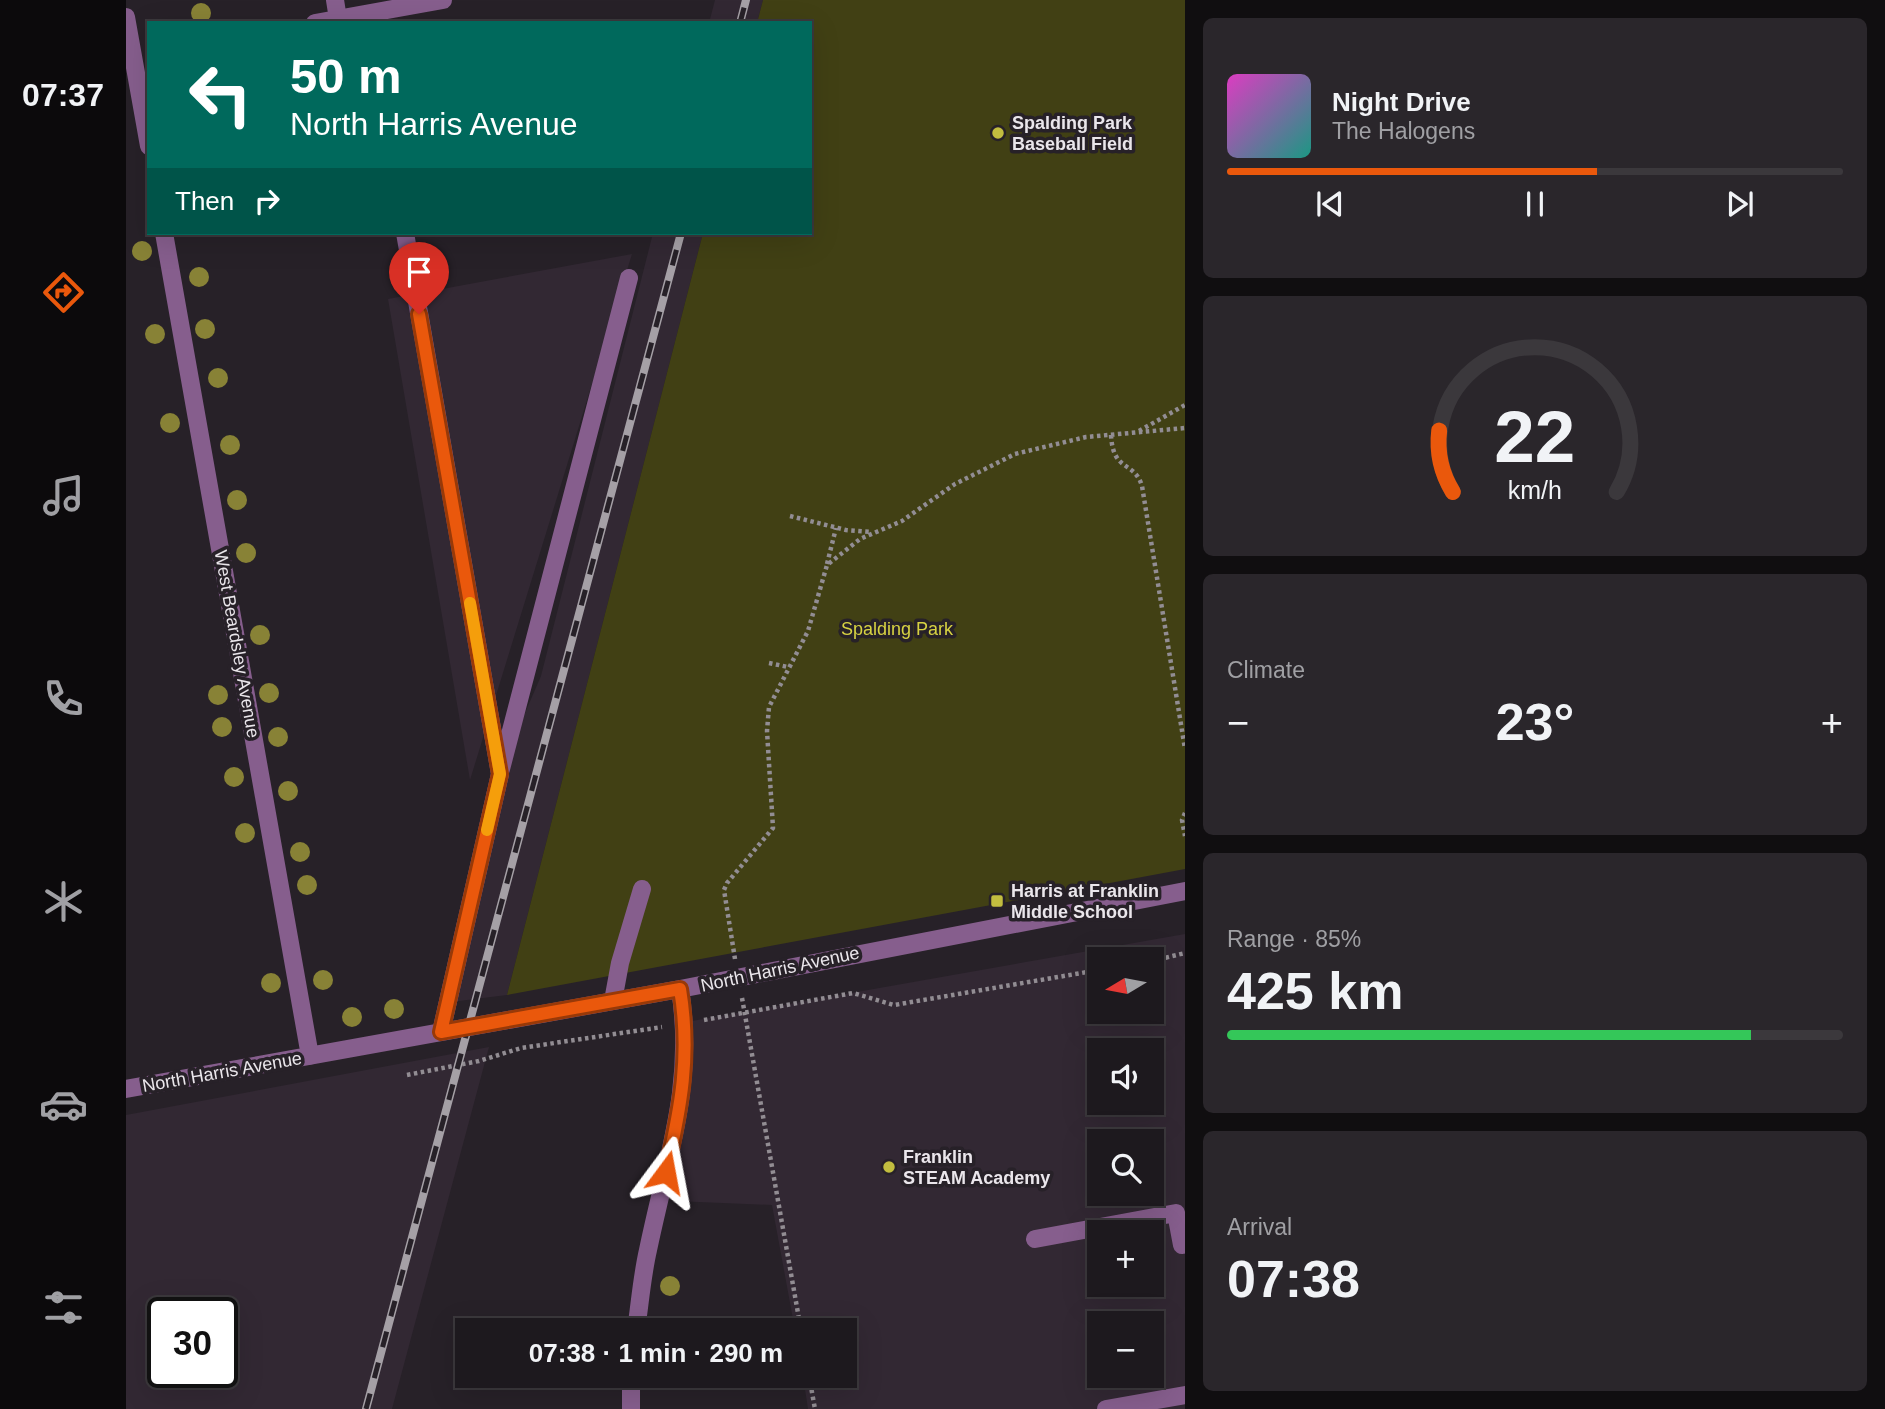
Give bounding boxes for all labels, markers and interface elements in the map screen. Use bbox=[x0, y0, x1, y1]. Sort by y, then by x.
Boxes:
icon: left bbox=[175, 49, 266, 140]
text: 50 m bbox=[290, 49, 402, 103]
text: 07:37 bbox=[22, 77, 104, 113]
text: Night Drive bbox=[1332, 87, 1471, 117]
text: North Harris Avenue bbox=[290, 106, 578, 142]
place label: Spalding Park Baseball Field bbox=[1012, 113, 1133, 154]
text: The Halogens bbox=[1332, 118, 1475, 144]
marker: Spalding Park Baseball Field bbox=[990, 125, 1006, 141]
icon: right bbox=[248, 182, 286, 220]
icon: previous bbox=[1311, 185, 1349, 223]
icon: pause bbox=[1516, 185, 1554, 223]
icon: next bbox=[1721, 185, 1759, 223]
text: Then bbox=[175, 186, 234, 216]
pin bbox=[389, 242, 449, 314]
icon: arrive bbox=[400, 253, 438, 291]
icon: directions bbox=[39, 268, 88, 317]
text: 22 bbox=[1495, 397, 1575, 478]
icon: music bbox=[39, 471, 88, 520]
text: km/h bbox=[1508, 476, 1562, 504]
street label: West Beardsley Avenue bbox=[211, 548, 263, 740]
park label: Spalding Park bbox=[841, 619, 954, 639]
text: Climate bbox=[1227, 657, 1305, 683]
icon: phone bbox=[39, 674, 88, 723]
text: 23° bbox=[1496, 693, 1574, 751]
text: − bbox=[1227, 702, 1249, 744]
text: + bbox=[1821, 702, 1843, 744]
icon: climate bbox=[39, 877, 88, 926]
place label: Harris at Franklin Middle School bbox=[1011, 881, 1159, 922]
marker: Harris at Franklin Middle School bbox=[989, 893, 1005, 909]
text: Range · 85% bbox=[1227, 926, 1361, 952]
street label: North Harris Avenue bbox=[699, 942, 861, 996]
north arrow bbox=[1087, 947, 1164, 1024]
map controls bbox=[1087, 947, 1164, 1388]
text: 425 km bbox=[1227, 962, 1403, 1020]
button: sound bbox=[1087, 1038, 1164, 1115]
street label: North Harris Avenue bbox=[141, 1048, 303, 1096]
icon: car bbox=[39, 1080, 88, 1129]
button: search bbox=[1087, 1129, 1164, 1206]
position arrow bbox=[629, 1135, 703, 1209]
place label: Franklin STEAM Academy bbox=[903, 1147, 1050, 1188]
marker: Franklin STEAM Academy bbox=[881, 1159, 897, 1175]
text: Arrival bbox=[1227, 1214, 1292, 1240]
button: + bbox=[1087, 1220, 1164, 1297]
text: 07:38 bbox=[1227, 1250, 1360, 1308]
icon: filters bbox=[39, 1283, 88, 1332]
speed limit sign: 30 bbox=[147, 1297, 238, 1388]
button: − bbox=[1087, 1311, 1164, 1388]
text: 07:38 · 1 min · 290 m bbox=[529, 1338, 783, 1368]

